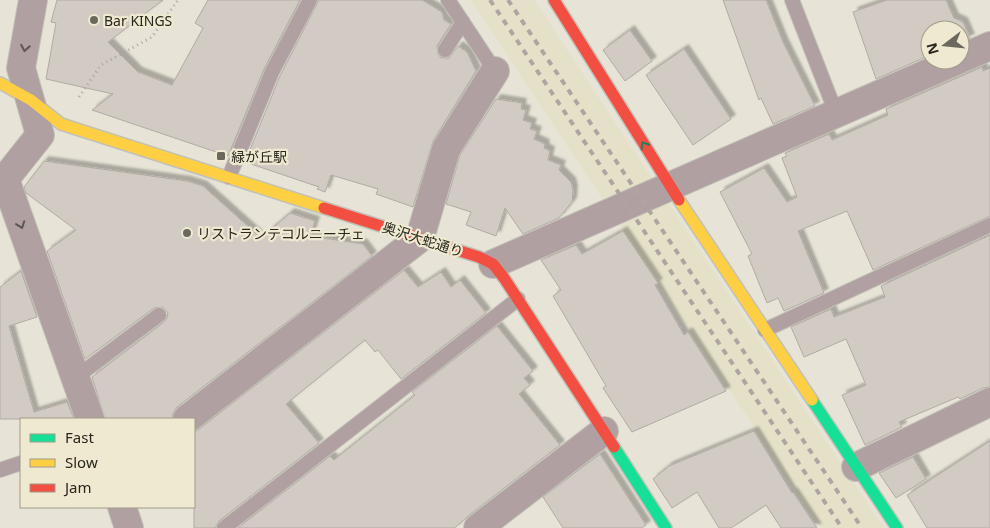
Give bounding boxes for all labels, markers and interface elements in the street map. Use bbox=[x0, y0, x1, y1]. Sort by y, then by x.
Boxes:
place label: Bar KINGS bbox=[104, 11, 173, 30]
marker: Bar KINGS bbox=[88, 14, 100, 26]
north arrow bbox=[920, 20, 970, 70]
text: N bbox=[921, 41, 943, 57]
one-way arrow bbox=[20, 44, 30, 52]
one-way arrow bbox=[641, 141, 651, 150]
place label: 緑が丘駅 bbox=[231, 147, 287, 166]
marker: 緑が丘駅 bbox=[215, 150, 227, 162]
street label: 奥沢大蛇通り bbox=[380, 217, 466, 261]
one-way arrow bbox=[15, 221, 25, 229]
place label: リストランテコルニーチェ bbox=[197, 224, 365, 243]
marker: リストランテコルニーチェ bbox=[181, 227, 193, 239]
legend bbox=[20, 418, 195, 508]
text: Fast bbox=[65, 427, 94, 447]
text: Slow bbox=[65, 452, 98, 472]
text: Jam bbox=[63, 477, 92, 497]

